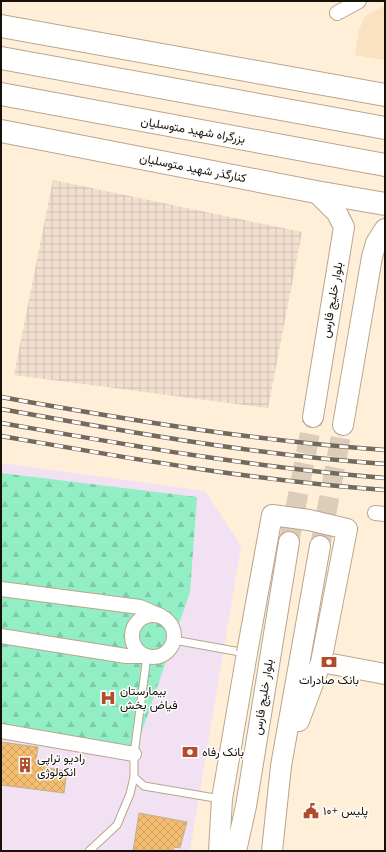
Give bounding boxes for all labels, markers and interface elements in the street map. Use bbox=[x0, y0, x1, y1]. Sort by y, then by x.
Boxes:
street label: بزرگراه شهید متوسلیان bbox=[139, 112, 247, 147]
street label: کنارگذر شهید متوسلیان bbox=[138, 149, 248, 186]
street label: بلوار خلیج فارس bbox=[316, 261, 348, 339]
bank icon: بانک صادرات bbox=[320, 653, 338, 671]
street label: بلوار خلیج فارس bbox=[248, 658, 278, 736]
place label: بانک صادرات bbox=[299, 671, 359, 688]
place label: بیمارستان فیاض بخش bbox=[120, 682, 178, 713]
hospital icon: بیمارستان فیاض بخش bbox=[99, 689, 117, 707]
bank icon: بانک رفاه bbox=[181, 743, 199, 761]
place label: بانک رفاه bbox=[202, 743, 244, 760]
place label: رادیو تراپی انکولوژی bbox=[37, 749, 85, 780]
building icon: رادیو تراپی انکولوژی bbox=[16, 756, 34, 774]
public building icon: پلیس +۱۰ bbox=[302, 802, 320, 820]
place label: پلیس +۱۰ bbox=[323, 802, 368, 819]

